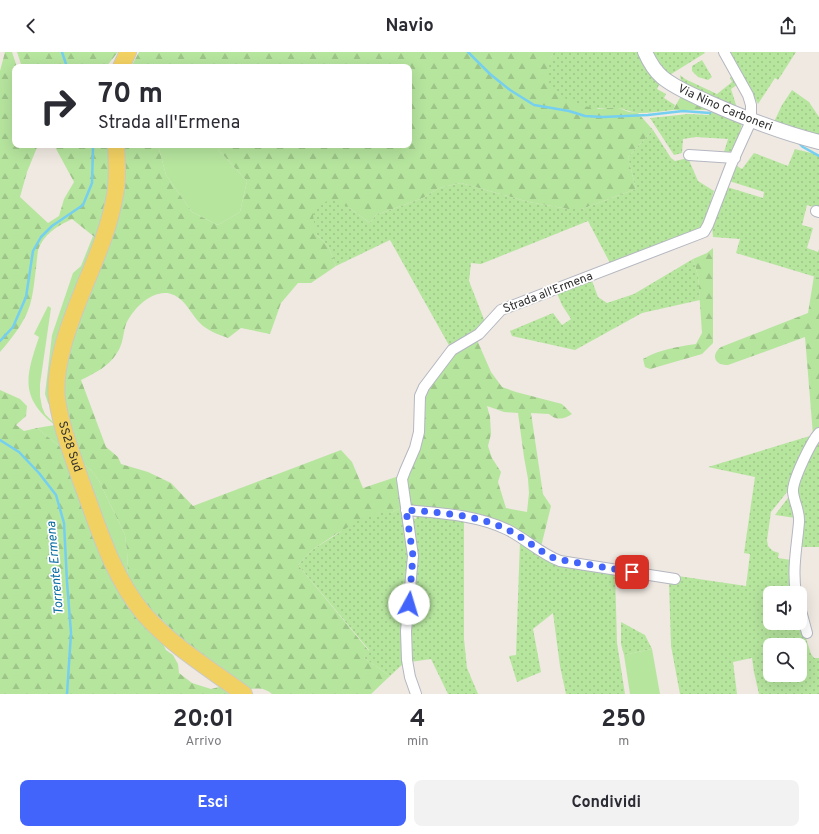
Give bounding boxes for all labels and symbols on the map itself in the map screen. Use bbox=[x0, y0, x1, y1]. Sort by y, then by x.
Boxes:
street label: Via Nino Carboneri bbox=[675, 81, 775, 135]
street label: Strada all'Ermena bbox=[501, 269, 595, 317]
street label: SS28 Sud bbox=[54, 419, 85, 474]
water label: Torrente Ermena bbox=[44, 520, 68, 615]
pin bbox=[615, 555, 649, 589]
position arrow bbox=[388, 583, 430, 625]

